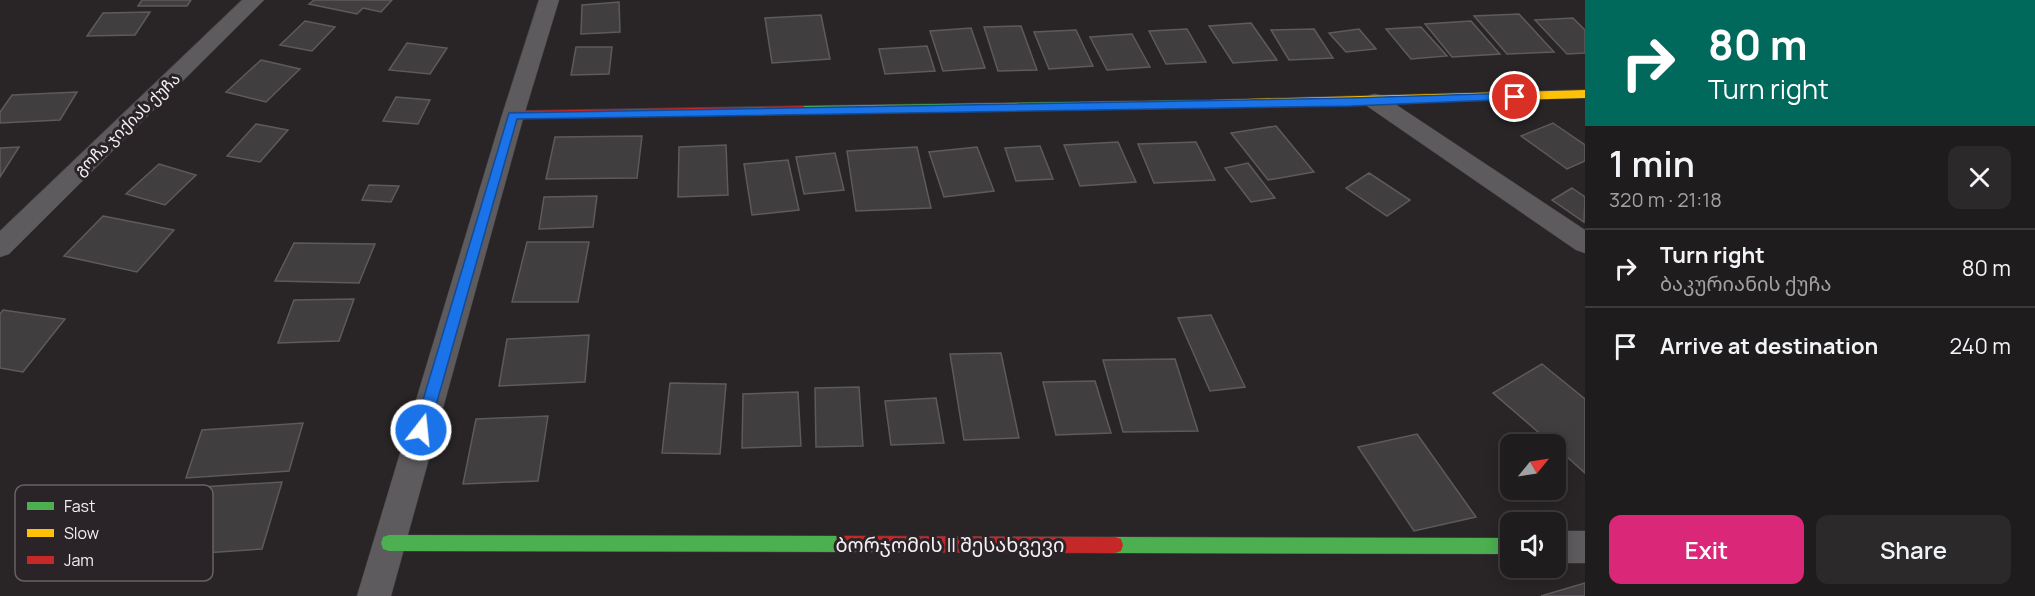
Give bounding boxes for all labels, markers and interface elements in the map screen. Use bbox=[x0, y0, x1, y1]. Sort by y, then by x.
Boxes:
text: 80 m bbox=[1708, 15, 1808, 73]
icon: right bbox=[1609, 24, 1687, 102]
street label: გოჩა ჯიქიას ქუჩა bbox=[69, 68, 185, 180]
text: Turn right bbox=[1708, 70, 1829, 107]
pin bbox=[1489, 71, 1540, 122]
icon: arrive bbox=[1498, 80, 1531, 113]
text: 1 min bbox=[1609, 139, 1695, 188]
button: close bbox=[1948, 146, 2011, 209]
text: 320 m · 21:18 bbox=[1609, 186, 1722, 213]
text: Turn right bbox=[1660, 240, 1765, 270]
icon: right bbox=[1609, 252, 1642, 285]
text: 80 m bbox=[1962, 253, 2011, 283]
text: ბაკურიანის ქუჩა bbox=[1660, 270, 1831, 297]
icon: arrive bbox=[1609, 330, 1642, 363]
text: Arrive at destination bbox=[1660, 331, 1878, 361]
text: 240 m bbox=[1949, 331, 2011, 361]
position arrow bbox=[389, 398, 453, 462]
north arrow bbox=[1500, 434, 1566, 500]
map controls bbox=[1500, 434, 1566, 578]
legend bbox=[15, 485, 213, 581]
text: Fast bbox=[64, 495, 95, 517]
button: sound bbox=[1500, 512, 1566, 578]
button: Exit bbox=[1609, 515, 1804, 584]
button: Share bbox=[1816, 515, 2011, 584]
text: Slow bbox=[64, 522, 99, 544]
street label: ბორჯომის II შესახვევი bbox=[836, 531, 1065, 558]
text: Jam bbox=[64, 549, 94, 571]

